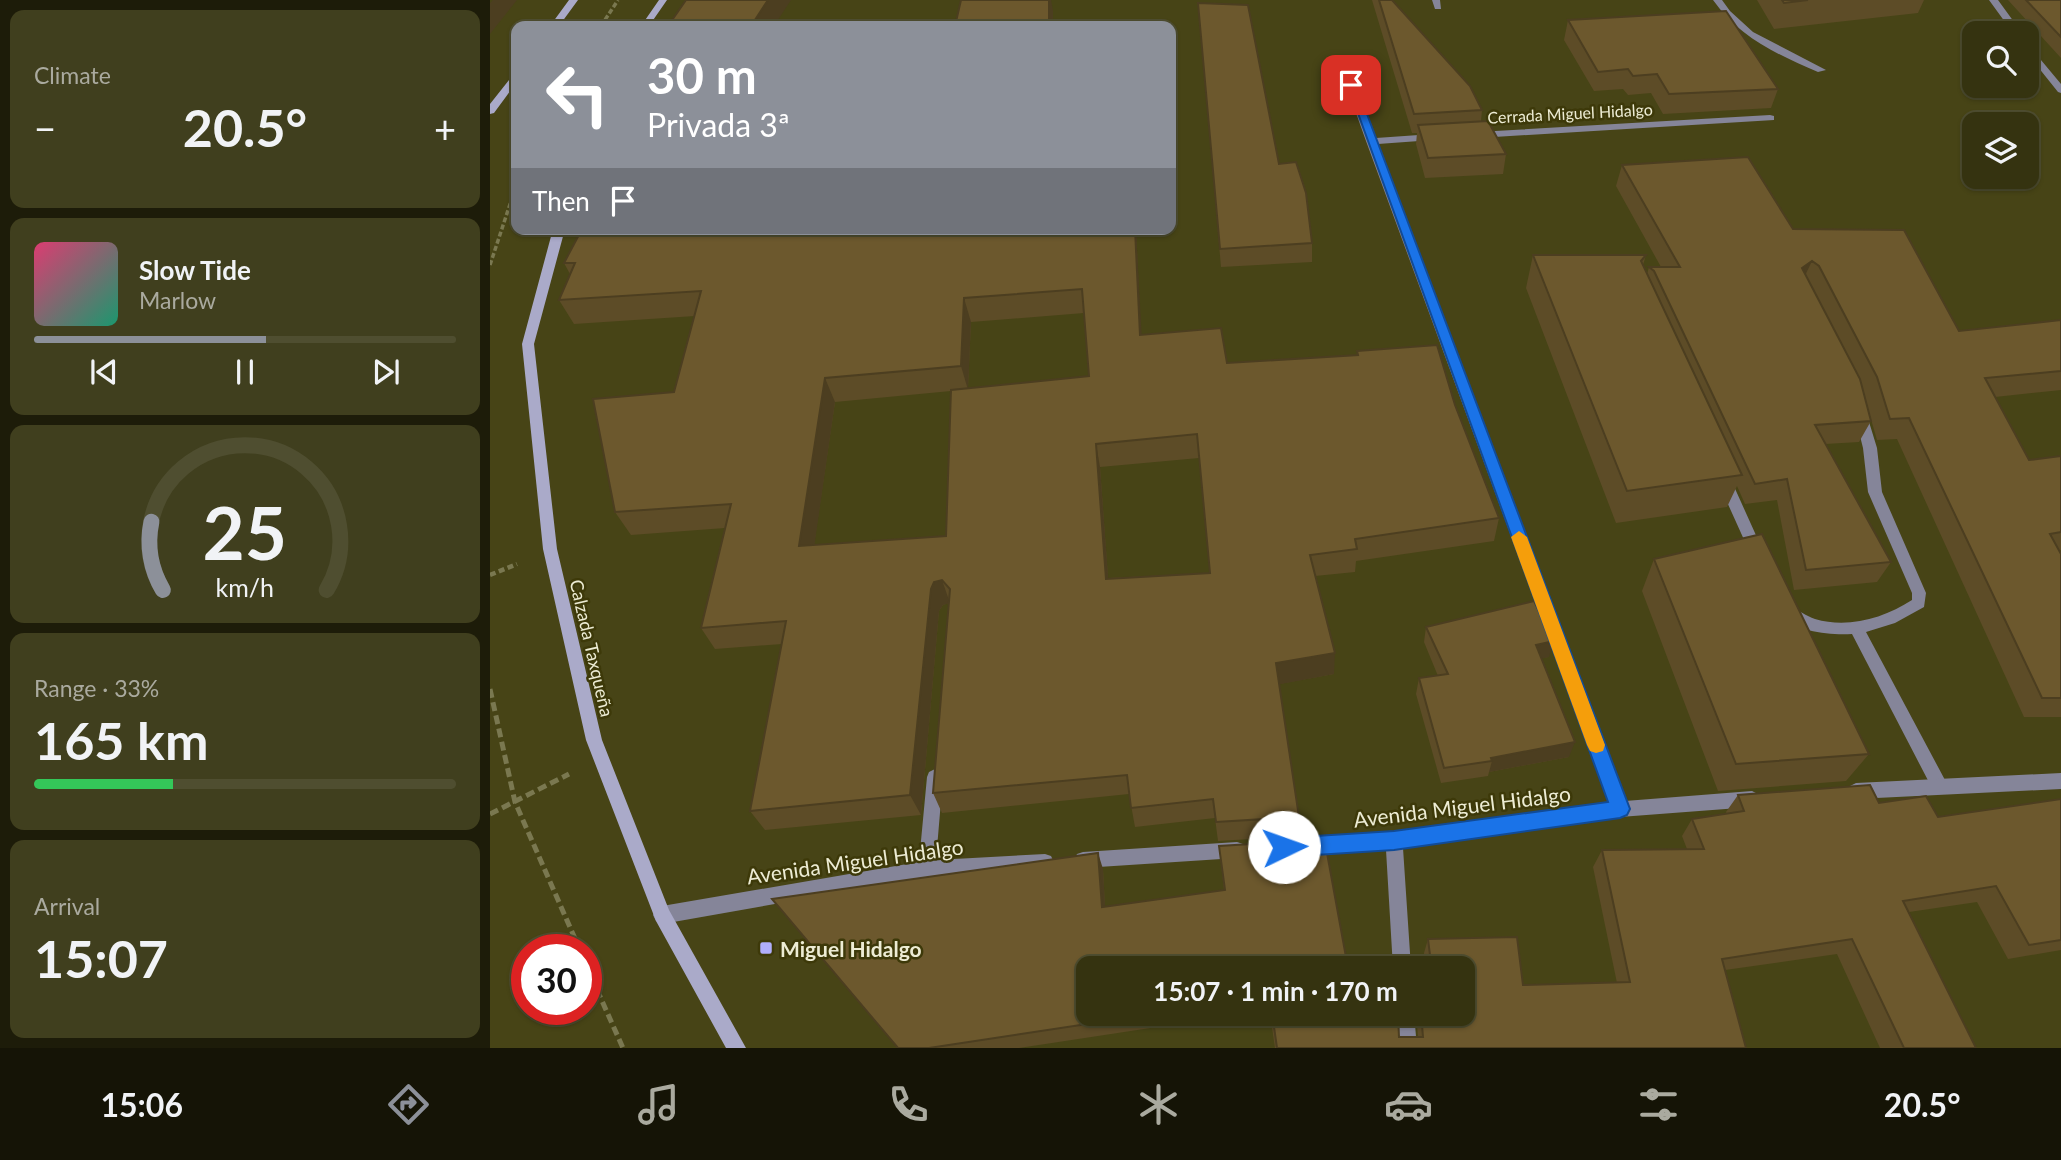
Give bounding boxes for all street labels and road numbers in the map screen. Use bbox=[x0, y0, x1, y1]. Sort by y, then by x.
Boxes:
street label: Cerrada Miguel Hidalgo bbox=[1487, 99, 1653, 127]
street label: Calzada Taxqueña bbox=[566, 577, 618, 719]
street label: Avenida Miguel Hidalgo bbox=[1352, 780, 1572, 832]
street label: Avenida Miguel Hidalgo bbox=[745, 833, 965, 889]

